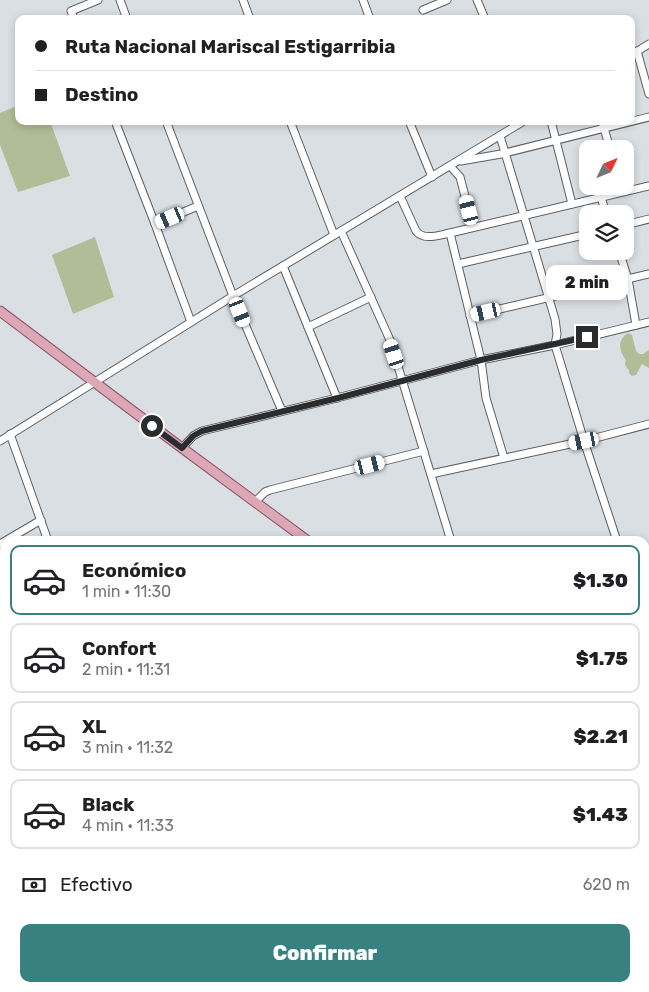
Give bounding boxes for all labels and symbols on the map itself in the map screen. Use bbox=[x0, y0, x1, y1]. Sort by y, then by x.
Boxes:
north arrow bbox=[579, 140, 634, 195]
car bbox=[458, 194, 479, 226]
car bbox=[153, 205, 186, 231]
callout: 2 min bbox=[546, 264, 628, 300]
car bbox=[227, 295, 252, 329]
car bbox=[469, 301, 502, 323]
route end bbox=[576, 326, 598, 348]
car bbox=[382, 337, 405, 371]
route start bbox=[141, 415, 163, 437]
car bbox=[567, 431, 600, 451]
car bbox=[353, 454, 386, 476]

